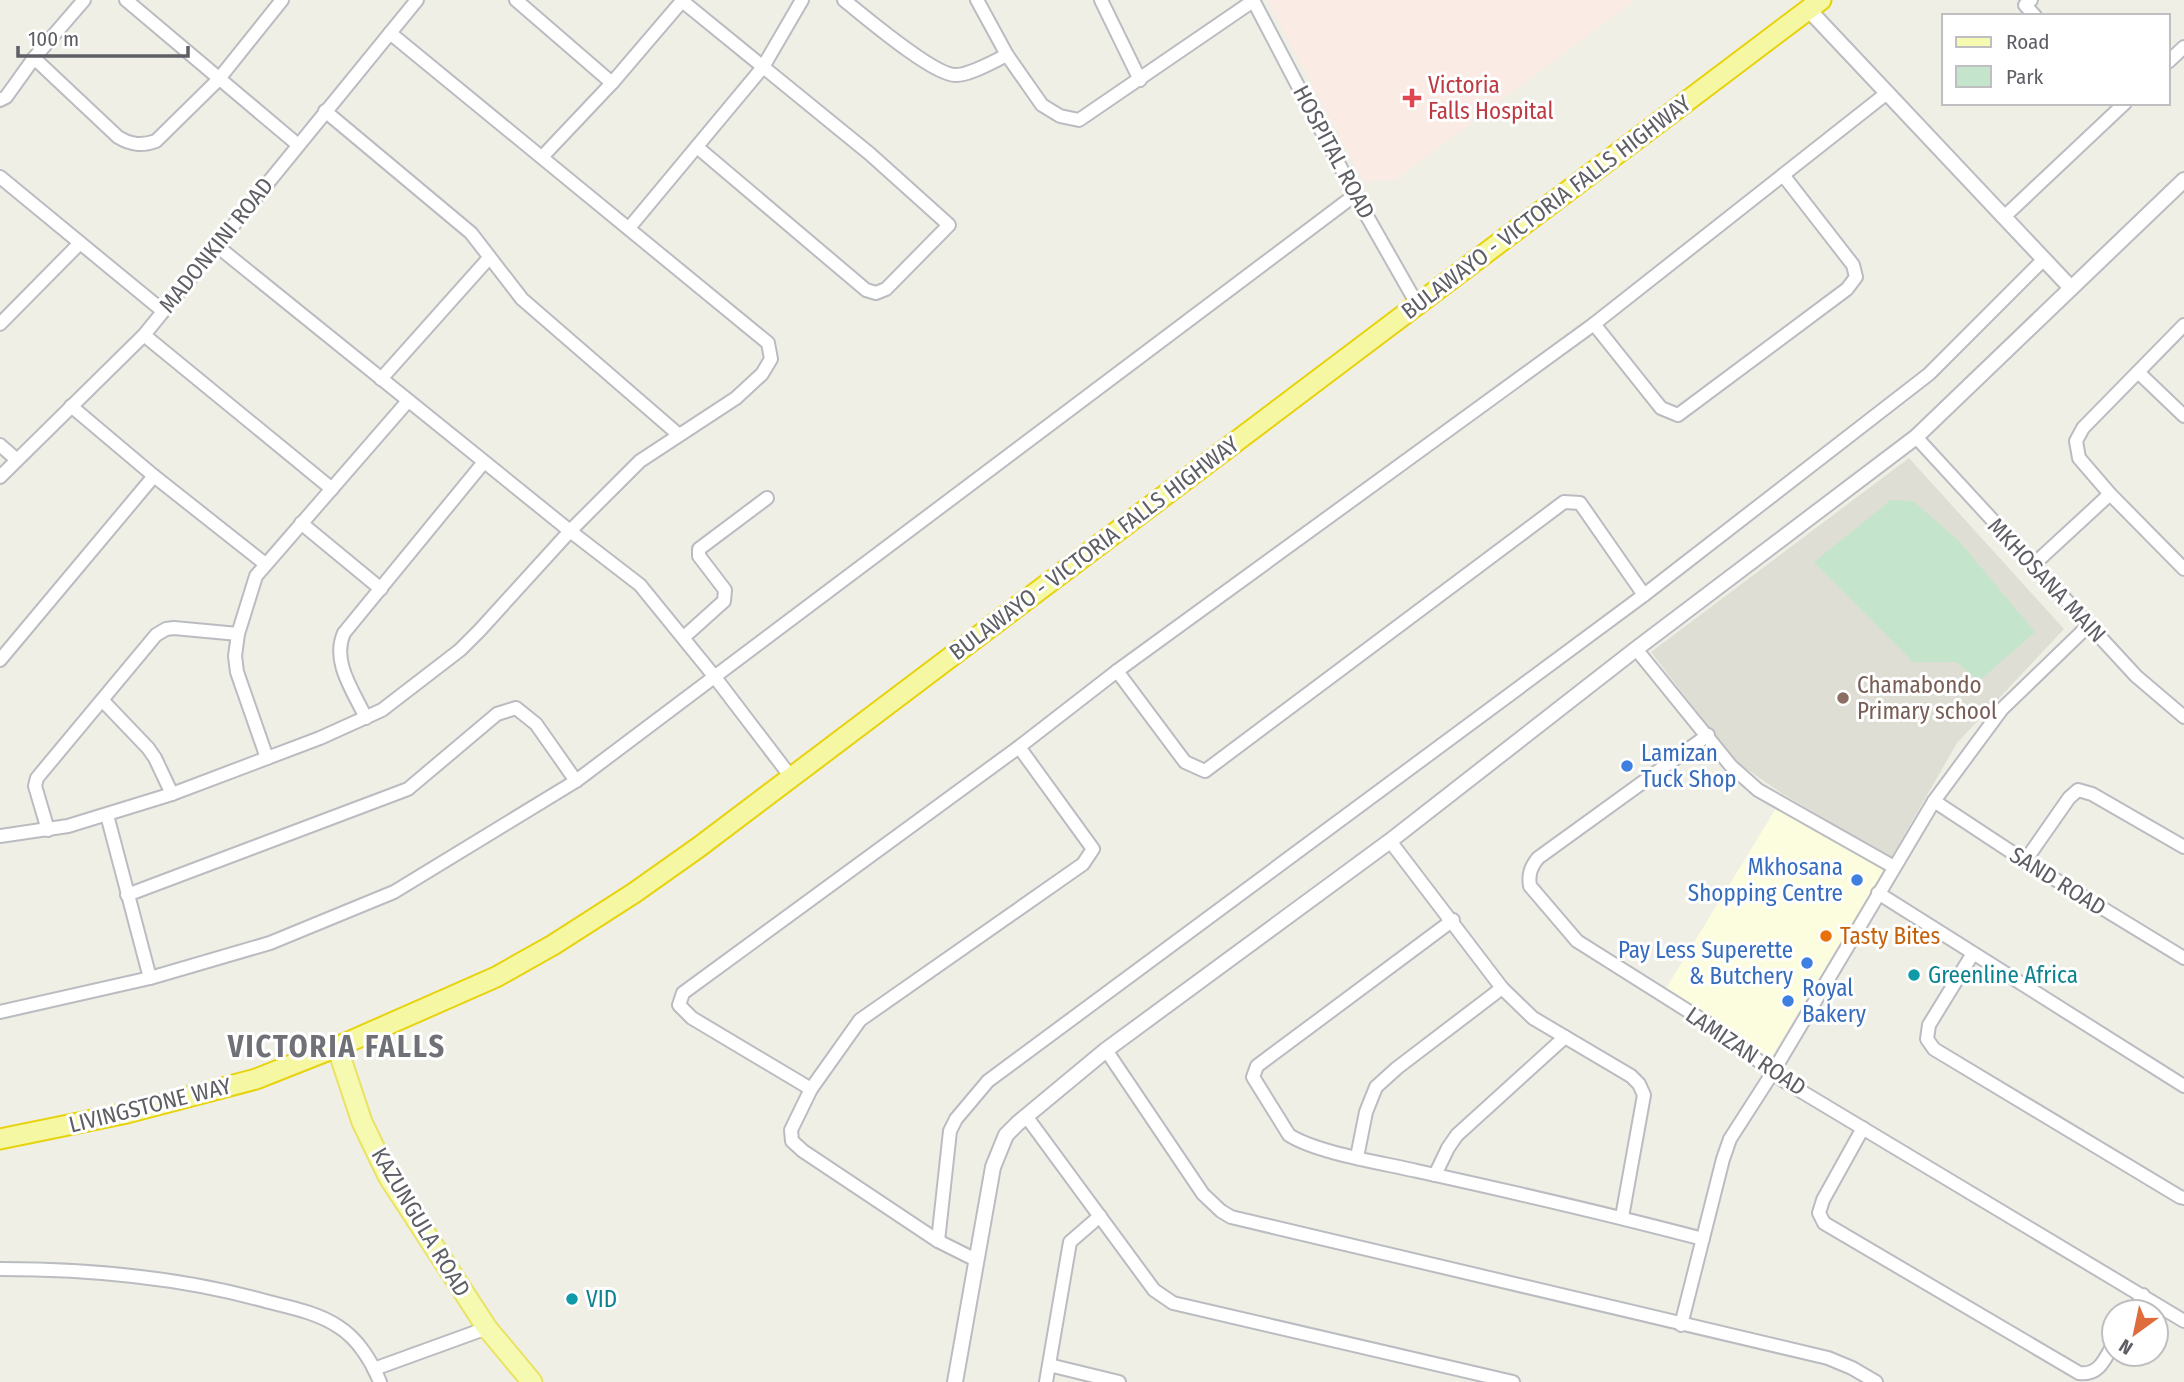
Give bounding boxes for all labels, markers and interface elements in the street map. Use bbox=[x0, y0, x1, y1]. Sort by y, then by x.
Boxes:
scale bar bbox=[18, 14, 187, 58]
legend bbox=[1942, 14, 2170, 105]
text: 100 m bbox=[28, 26, 79, 52]
text: Road bbox=[2006, 29, 2050, 55]
text: Park bbox=[2006, 64, 2044, 90]
place label: Victoria Falls Hospital bbox=[1428, 71, 1553, 125]
street label: HOSPITAL ROAD bbox=[1287, 81, 1381, 223]
marker: Victoria Falls Hospital bbox=[1402, 88, 1422, 108]
street label: BULAWAYO - VICTORIA FALLS HIGHWAY bbox=[1396, 89, 1697, 325]
street label: MADONKINI ROAD bbox=[153, 172, 279, 318]
street label: BULAWAYO - VICTORIA FALLS HIGHWAY bbox=[944, 430, 1245, 666]
street label: MKHOSANA MAIN bbox=[1982, 512, 2112, 648]
place label: Chamabondo Primary school bbox=[1857, 671, 1997, 725]
marker: Chamabondo Primary school bbox=[1835, 690, 1851, 706]
place label: Lamizan Tuck Shop bbox=[1641, 739, 1737, 793]
marker: Lamizan Tuck Shop bbox=[1619, 758, 1635, 774]
street label: SAND ROAD bbox=[2005, 840, 2111, 922]
place label: Mkhosana Shopping Centre bbox=[1688, 853, 1843, 907]
marker: Mkhosana Shopping Centre bbox=[1849, 872, 1865, 888]
place label: Tasty Bites bbox=[1840, 922, 1940, 950]
marker: Tasty Bites bbox=[1818, 928, 1834, 944]
place label: Pay Less Superette & Butchery bbox=[1618, 936, 1794, 990]
marker: Pay Less Superette & Butchery bbox=[1799, 955, 1815, 971]
place label: Greenline Africa bbox=[1928, 961, 2078, 989]
marker: Greenline Africa bbox=[1906, 967, 1922, 983]
place label: Royal Bakery bbox=[1802, 974, 1867, 1028]
marker: Royal Bakery bbox=[1780, 993, 1796, 1009]
street label: LAMIZAN ROAD bbox=[1681, 1001, 1811, 1101]
district label: VICTORIA FALLS bbox=[227, 1029, 446, 1065]
street label: LIVINGSTONE WAY bbox=[66, 1071, 234, 1139]
street label: KAZUNGULA ROAD bbox=[366, 1142, 476, 1302]
place label: VID bbox=[586, 1285, 617, 1313]
marker: VID bbox=[564, 1291, 580, 1307]
north arrow bbox=[2100, 1298, 2170, 1368]
text: N bbox=[2115, 1334, 2137, 1360]

